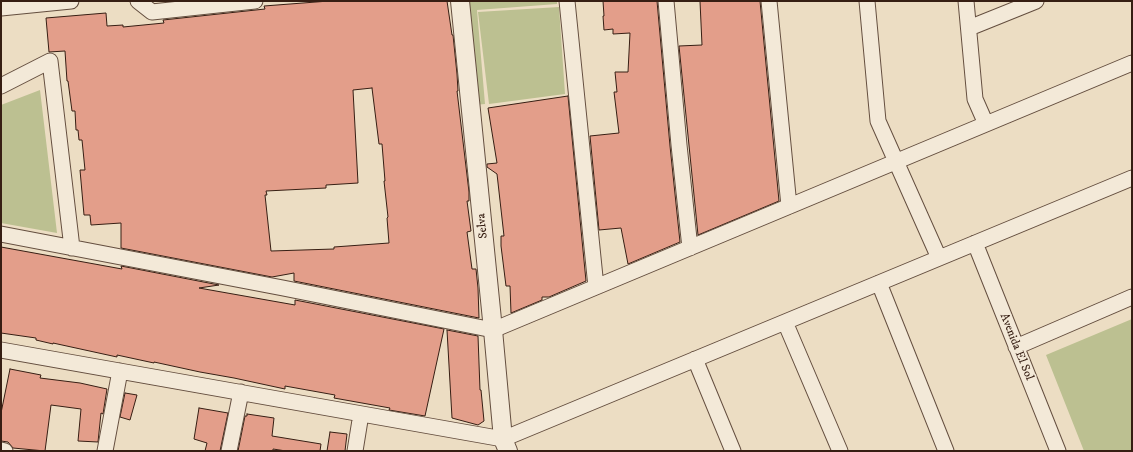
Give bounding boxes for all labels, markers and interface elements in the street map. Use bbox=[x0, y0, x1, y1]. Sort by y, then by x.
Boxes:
street label: Selva bbox=[475, 213, 491, 239]
street label: Avenida El Sol bbox=[996, 311, 1036, 383]

